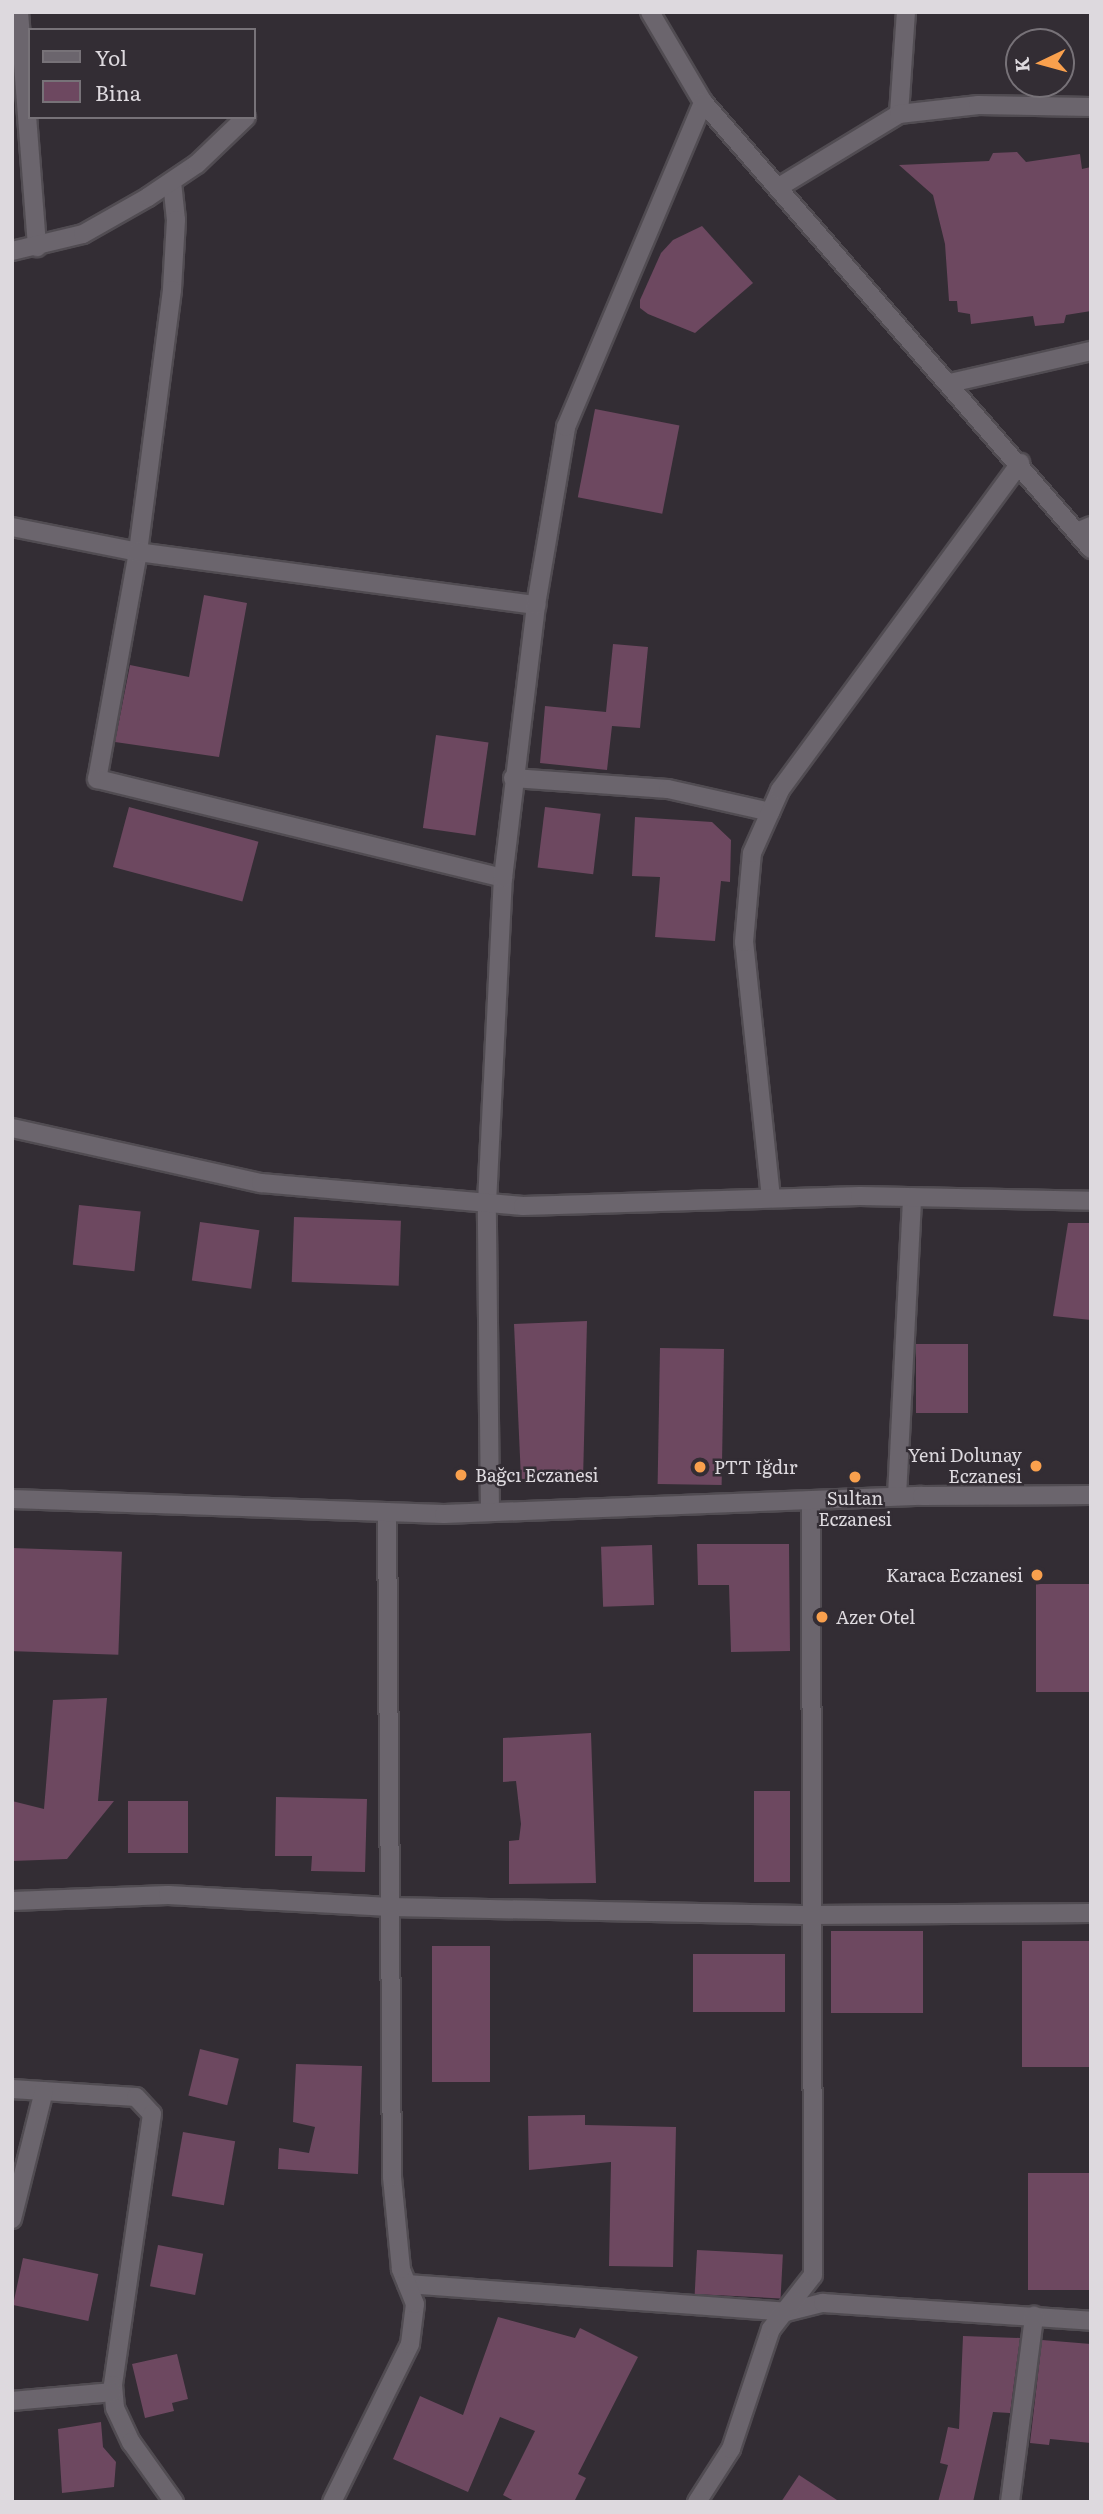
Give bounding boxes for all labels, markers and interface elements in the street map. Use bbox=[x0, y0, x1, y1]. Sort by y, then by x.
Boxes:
legend bbox=[28, 28, 256, 119]
north arrow bbox=[1005, 28, 1075, 98]
text: Yol bbox=[95, 41, 127, 72]
text: K bbox=[1006, 56, 1036, 73]
text: Bina bbox=[95, 76, 141, 107]
place label: Yeni Dolunay Eczanesi bbox=[908, 1445, 1022, 1488]
place label: PTT Iğdır bbox=[714, 1456, 797, 1478]
marker: Yeni Dolunay Eczanesi bbox=[1028, 1458, 1044, 1474]
marker: PTT Iğdır bbox=[692, 1459, 708, 1475]
place label: Bağcı Eczanesi bbox=[475, 1464, 599, 1486]
marker: Bağcı Eczanesi bbox=[453, 1467, 469, 1483]
marker: Sultan Eczanesi bbox=[847, 1469, 863, 1485]
place label: Sultan Eczanesi bbox=[818, 1488, 892, 1530]
place label: Karaca Eczanesi bbox=[886, 1564, 1023, 1586]
marker: Karaca Eczanesi bbox=[1029, 1567, 1045, 1583]
place label: Azer Otel bbox=[836, 1606, 915, 1628]
marker: Azer Otel bbox=[814, 1609, 830, 1625]

